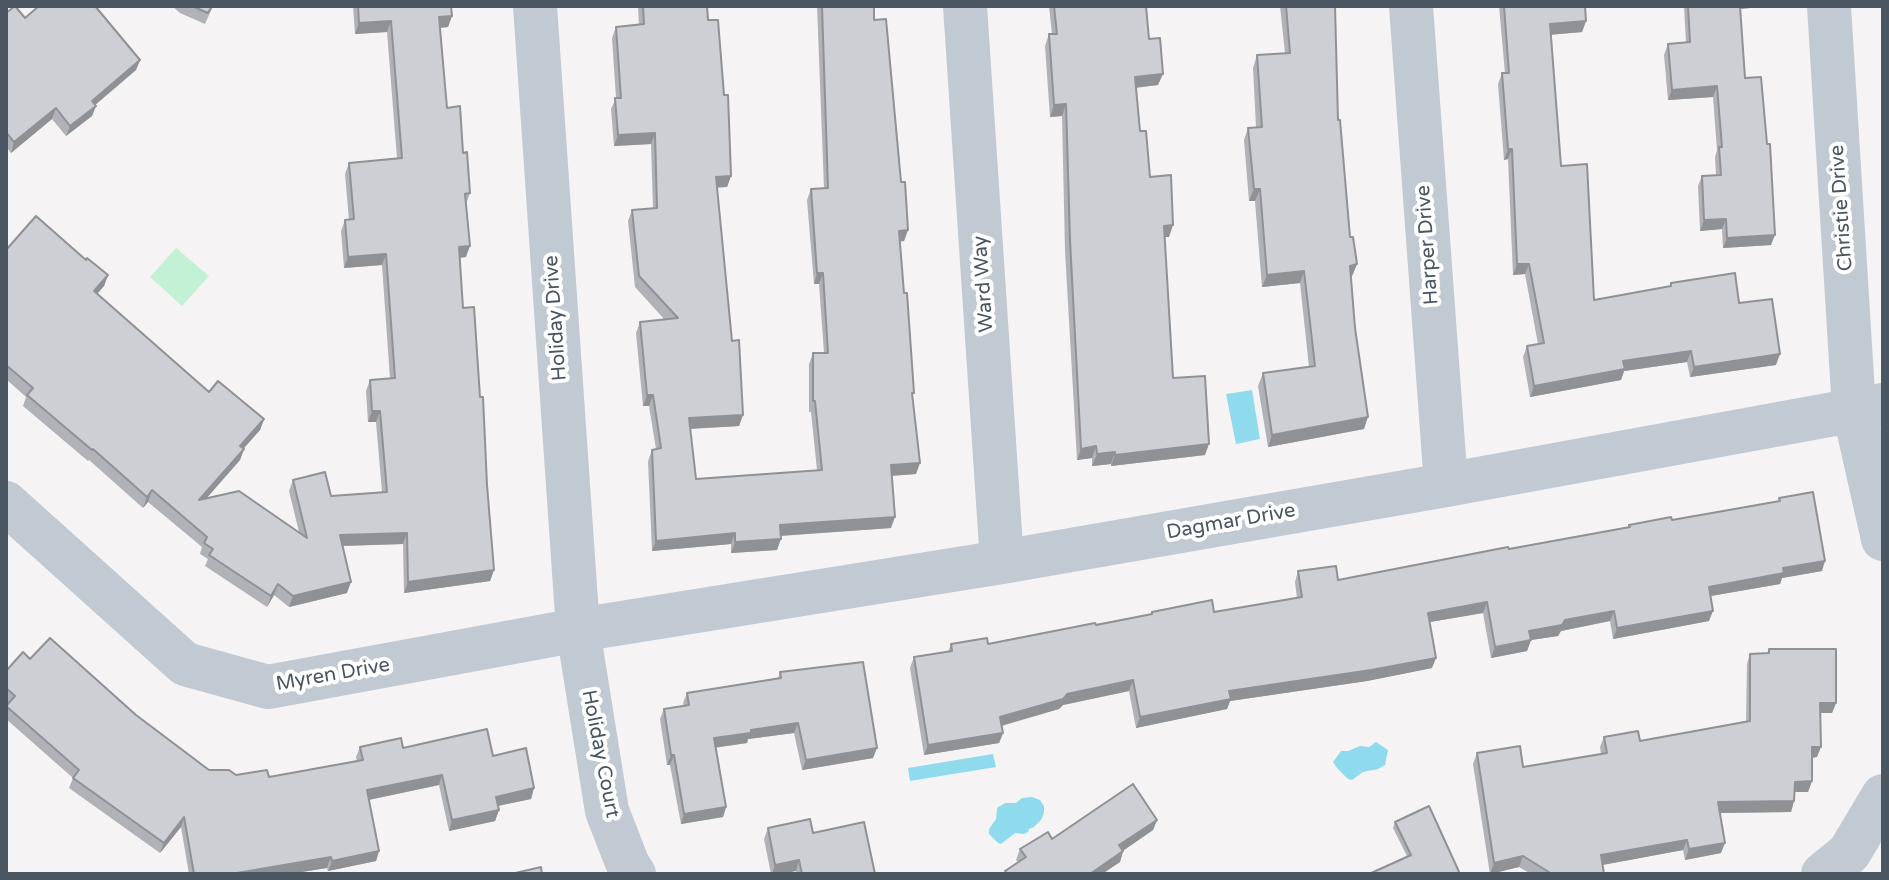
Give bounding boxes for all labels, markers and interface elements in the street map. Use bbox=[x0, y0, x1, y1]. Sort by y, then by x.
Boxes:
street label: Christie Drive bbox=[1826, 144, 1858, 272]
street label: Harper Drive bbox=[1412, 184, 1444, 306]
street label: Ward Way bbox=[969, 235, 999, 333]
street label: Holiday Drive bbox=[540, 254, 572, 382]
street label: Dagmar Drive bbox=[1165, 499, 1297, 545]
street label: Myren Drive bbox=[274, 653, 392, 697]
street label: Holiday Court bbox=[576, 688, 624, 820]

